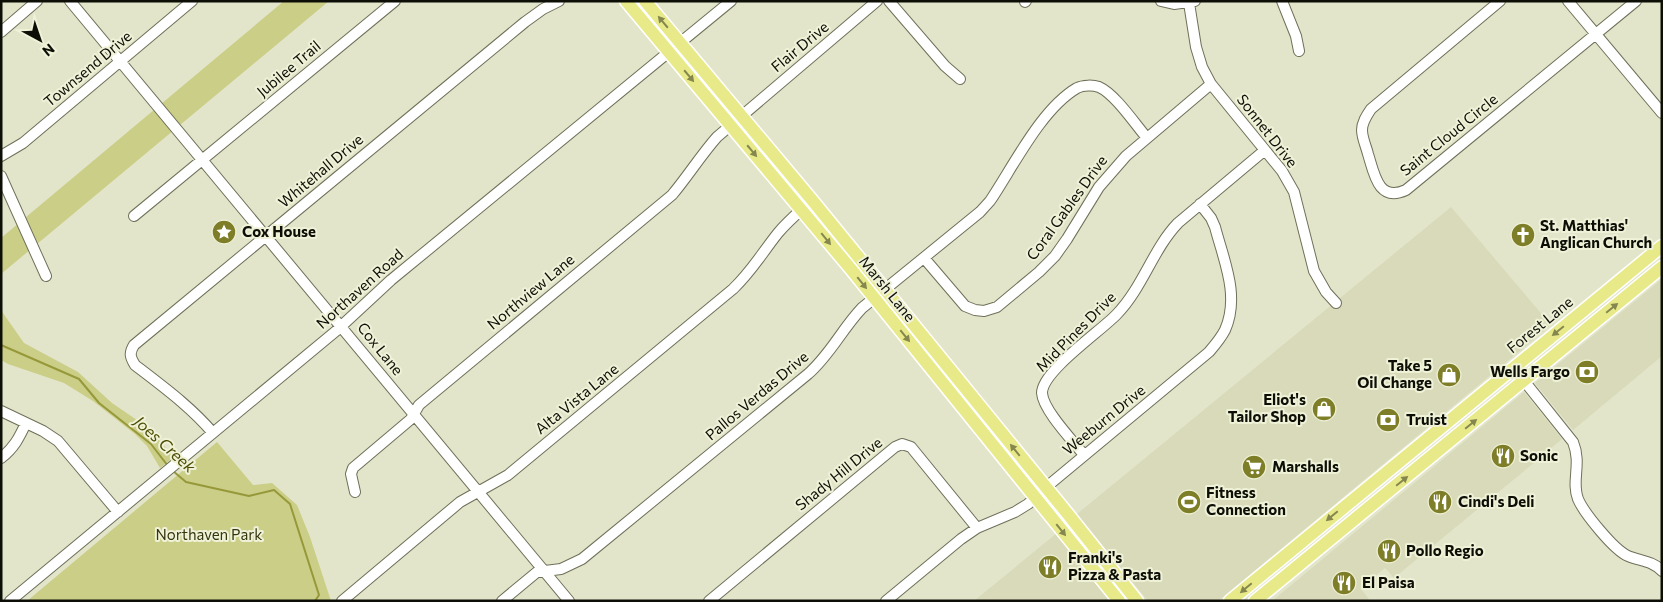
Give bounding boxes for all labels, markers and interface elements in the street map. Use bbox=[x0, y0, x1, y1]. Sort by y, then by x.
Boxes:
north arrow bbox=[15, 15, 65, 65]
one-way arrow bbox=[657, 16, 668, 29]
street label: Flair Drive bbox=[767, 17, 832, 75]
street label: Townsend Drive bbox=[40, 26, 135, 110]
street label: Jubilee Trail bbox=[253, 36, 324, 100]
text: N bbox=[39, 40, 58, 60]
one-way arrow bbox=[683, 70, 695, 82]
street label: Saint Cloud Circle bbox=[1396, 89, 1501, 179]
street label: Sonnet Drive bbox=[1234, 90, 1302, 171]
street label: Whitehall Drive bbox=[274, 130, 366, 211]
one-way arrow bbox=[746, 145, 757, 158]
street label: Coral Gables Drive bbox=[1022, 152, 1110, 263]
place label: St. Matthias' Anglican Church bbox=[1540, 216, 1652, 251]
place icon: Cox House bbox=[211, 219, 237, 245]
place label: Cox House bbox=[242, 222, 316, 240]
church icon: St. Matthias' Anglican Church bbox=[1510, 222, 1536, 248]
one-way arrow bbox=[820, 232, 831, 245]
street label: Northaven Road bbox=[312, 245, 406, 332]
street label: Northview Lane bbox=[483, 250, 578, 333]
street label: Marsh Lane bbox=[856, 252, 920, 325]
one-way arrow bbox=[857, 277, 868, 290]
street label: Mid Pines Drive bbox=[1032, 288, 1119, 375]
street label: Forest Lane bbox=[1503, 292, 1576, 356]
one-way arrow bbox=[1605, 302, 1618, 313]
street label: Cox Lane bbox=[354, 318, 408, 378]
one-way arrow bbox=[1551, 326, 1564, 337]
one-way arrow bbox=[899, 329, 910, 342]
street label: Pallos Verdas Drive bbox=[701, 347, 812, 444]
place label: Take 5 Oil Change bbox=[1357, 356, 1432, 391]
street label: Alta Vista Lane bbox=[531, 359, 622, 437]
bank icon: Wells Fargo bbox=[1574, 359, 1600, 385]
shop icon: Take 5 Oil Change bbox=[1436, 362, 1462, 388]
place label: Wells Fargo bbox=[1490, 362, 1570, 380]
street label: Weeburn Drive bbox=[1058, 380, 1148, 458]
place label: Eliot's Tailor Shop bbox=[1228, 390, 1306, 425]
shop icon: Eliot's Tailor Shop bbox=[1311, 396, 1337, 422]
bank icon: Truist bbox=[1375, 407, 1401, 433]
water label: Joes Creek bbox=[129, 410, 200, 476]
place label: Truist bbox=[1406, 410, 1447, 428]
one-way arrow bbox=[1464, 418, 1477, 429]
street label: Shady Hill Drive bbox=[791, 433, 885, 514]
one-way arrow bbox=[1010, 443, 1021, 456]
restaurant icon: Sonic bbox=[1490, 443, 1516, 469]
place label: Sonic bbox=[1520, 446, 1558, 464]
supermarket icon: Marshalls bbox=[1241, 454, 1267, 480]
place label: Marshalls bbox=[1272, 457, 1339, 475]
one-way arrow bbox=[1395, 475, 1408, 486]
place label: Fitness Connection bbox=[1206, 483, 1286, 518]
sports icon: Fitness Connection bbox=[1176, 489, 1202, 515]
restaurant icon: Cindi's Deli bbox=[1427, 489, 1453, 515]
place label: Cindi's Deli bbox=[1458, 492, 1534, 510]
one-way arrow bbox=[1326, 510, 1338, 521]
one-way arrow bbox=[1056, 523, 1067, 536]
park label: Northaven Park bbox=[156, 525, 262, 543]
restaurant icon: Pollo Regio bbox=[1376, 538, 1402, 564]
place label: Pollo Regio bbox=[1406, 541, 1484, 559]
place label: Franki's Pizza & Pasta bbox=[1068, 548, 1161, 583]
restaurant icon: Franki's Pizza & Pasta bbox=[1037, 554, 1063, 580]
restaurant icon: El Paisa bbox=[1331, 570, 1357, 596]
place label: El Paisa bbox=[1362, 573, 1415, 591]
one-way arrow bbox=[1240, 582, 1253, 593]

